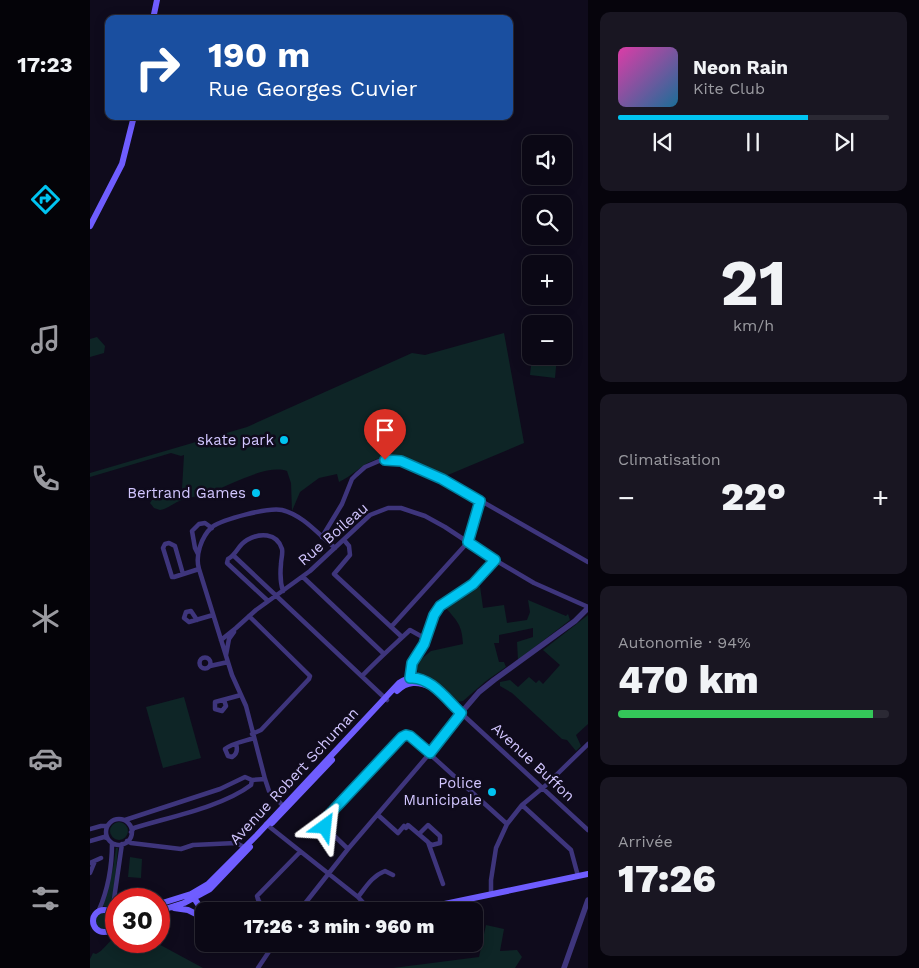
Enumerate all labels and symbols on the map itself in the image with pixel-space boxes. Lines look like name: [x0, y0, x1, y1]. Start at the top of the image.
pin: [364, 409, 406, 460]
place label: skate park: [197, 431, 274, 449]
marker: skate park: [278, 434, 290, 446]
place label: Bertrand Games: [127, 484, 246, 502]
marker: Bertrand Games: [250, 487, 262, 499]
street label: Rue Boileau: [294, 499, 372, 569]
street label: Avenue Robert Schuman: [226, 704, 362, 848]
street label: Avenue Buffon: [488, 719, 578, 805]
place label: Police Municipale: [403, 774, 482, 809]
marker: Police Municipale: [486, 786, 498, 798]
position arrow: [298, 800, 350, 852]
speed limit sign: 30: [105, 888, 170, 953]

